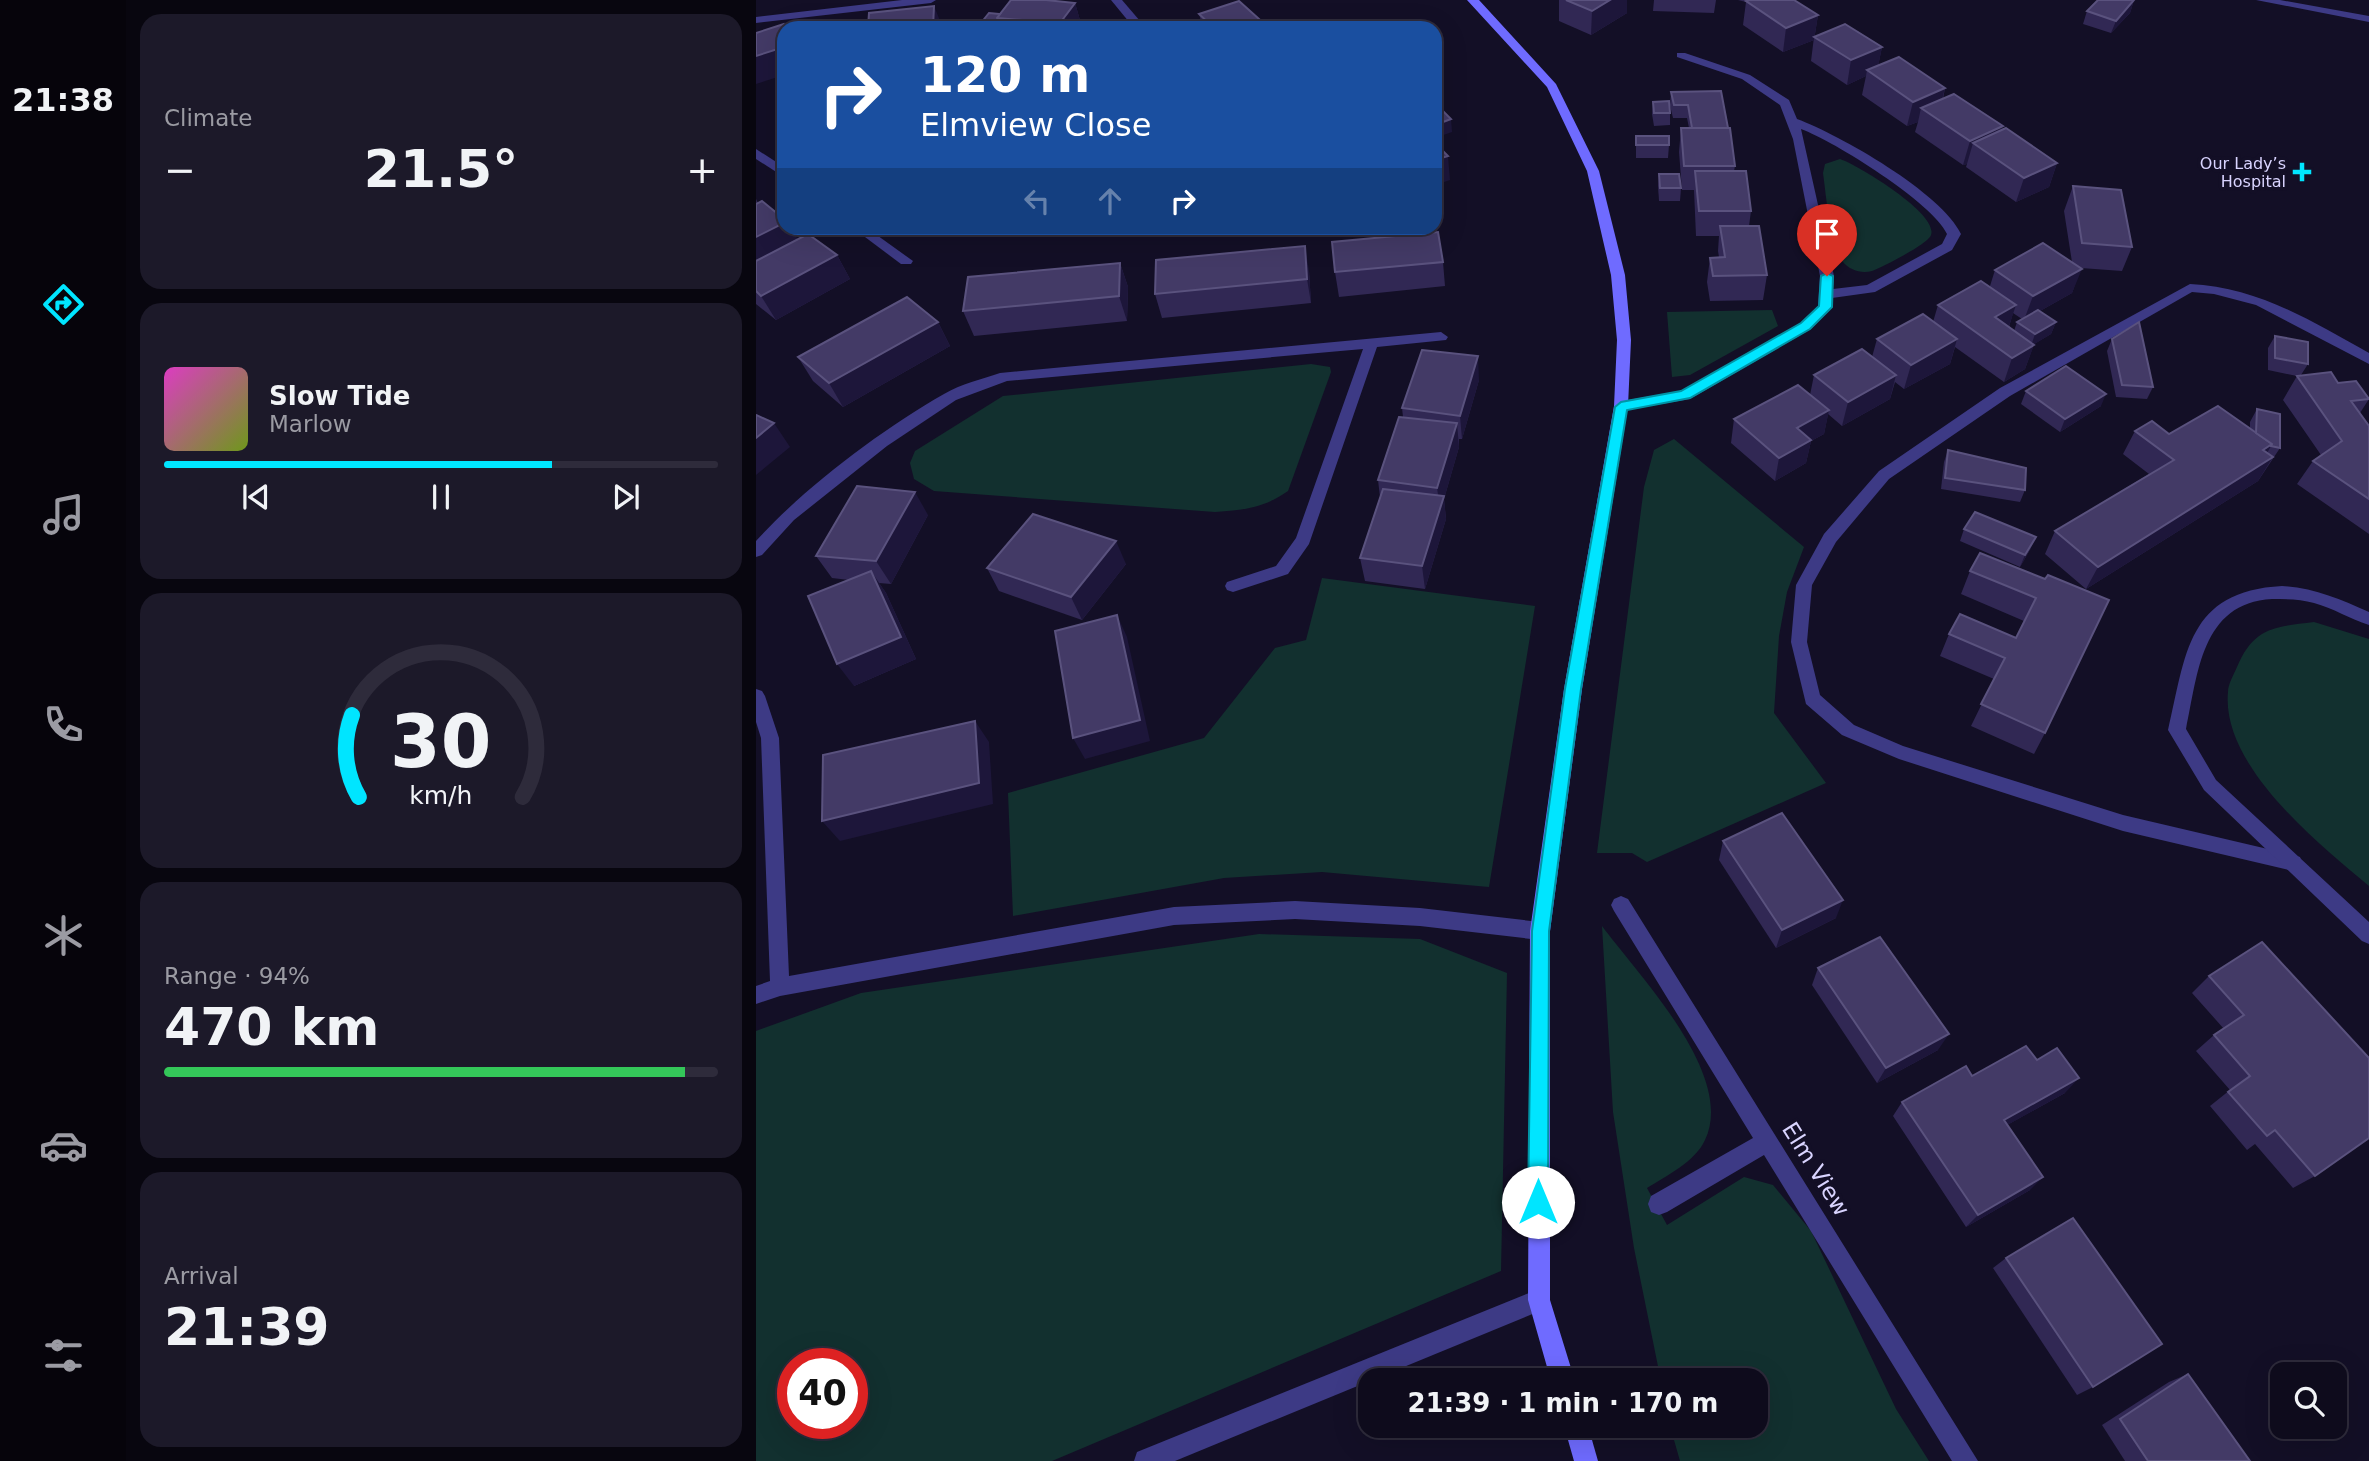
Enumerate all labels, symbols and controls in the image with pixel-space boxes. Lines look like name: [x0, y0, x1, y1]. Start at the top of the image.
text: 120 m: [920, 47, 1090, 104]
icon: right: [805, 49, 896, 140]
text: 21:38: [12, 81, 114, 119]
text: Climate: [164, 105, 253, 131]
text: Elmview Close: [920, 106, 1151, 144]
text: 21.5°: [364, 139, 518, 199]
text: −: [164, 148, 196, 192]
text: +: [686, 148, 718, 192]
place label: Our Lady’s Hospital: [2200, 154, 2286, 191]
marker: Our Lady’s Hospital: [2292, 162, 2312, 182]
icon: left: [1018, 182, 1056, 220]
icon: ahead: [1091, 182, 1129, 220]
icon: right: [1164, 182, 1202, 220]
pin: [1797, 204, 1857, 276]
icon: arrive: [1808, 215, 1846, 253]
icon: directions: [39, 280, 88, 329]
text: Slow Tide: [269, 381, 410, 411]
text: Marlow: [269, 411, 352, 437]
icon: previous: [237, 478, 275, 516]
icon: pause: [422, 478, 460, 516]
icon: next: [607, 478, 645, 516]
icon: music: [39, 490, 88, 539]
text: 30: [390, 699, 492, 784]
icon: phone: [39, 700, 88, 749]
text: km/h: [409, 780, 473, 809]
icon: climate: [39, 911, 88, 960]
text: Range · 94%: [164, 963, 310, 989]
text: 470 km: [164, 997, 379, 1057]
street label: Elm View: [1777, 1117, 1855, 1221]
icon: car: [39, 1121, 88, 1170]
position arrow: [1501, 1165, 1575, 1239]
text: Arrival: [164, 1263, 239, 1289]
text: 21:39: [164, 1297, 330, 1357]
icon: filters: [39, 1331, 88, 1380]
speed limit sign: 40: [777, 1348, 868, 1439]
map controls: [2270, 1362, 2347, 1439]
button: search: [2270, 1362, 2347, 1439]
text: 21:39 · 1 min · 170 m: [1408, 1388, 1718, 1418]

